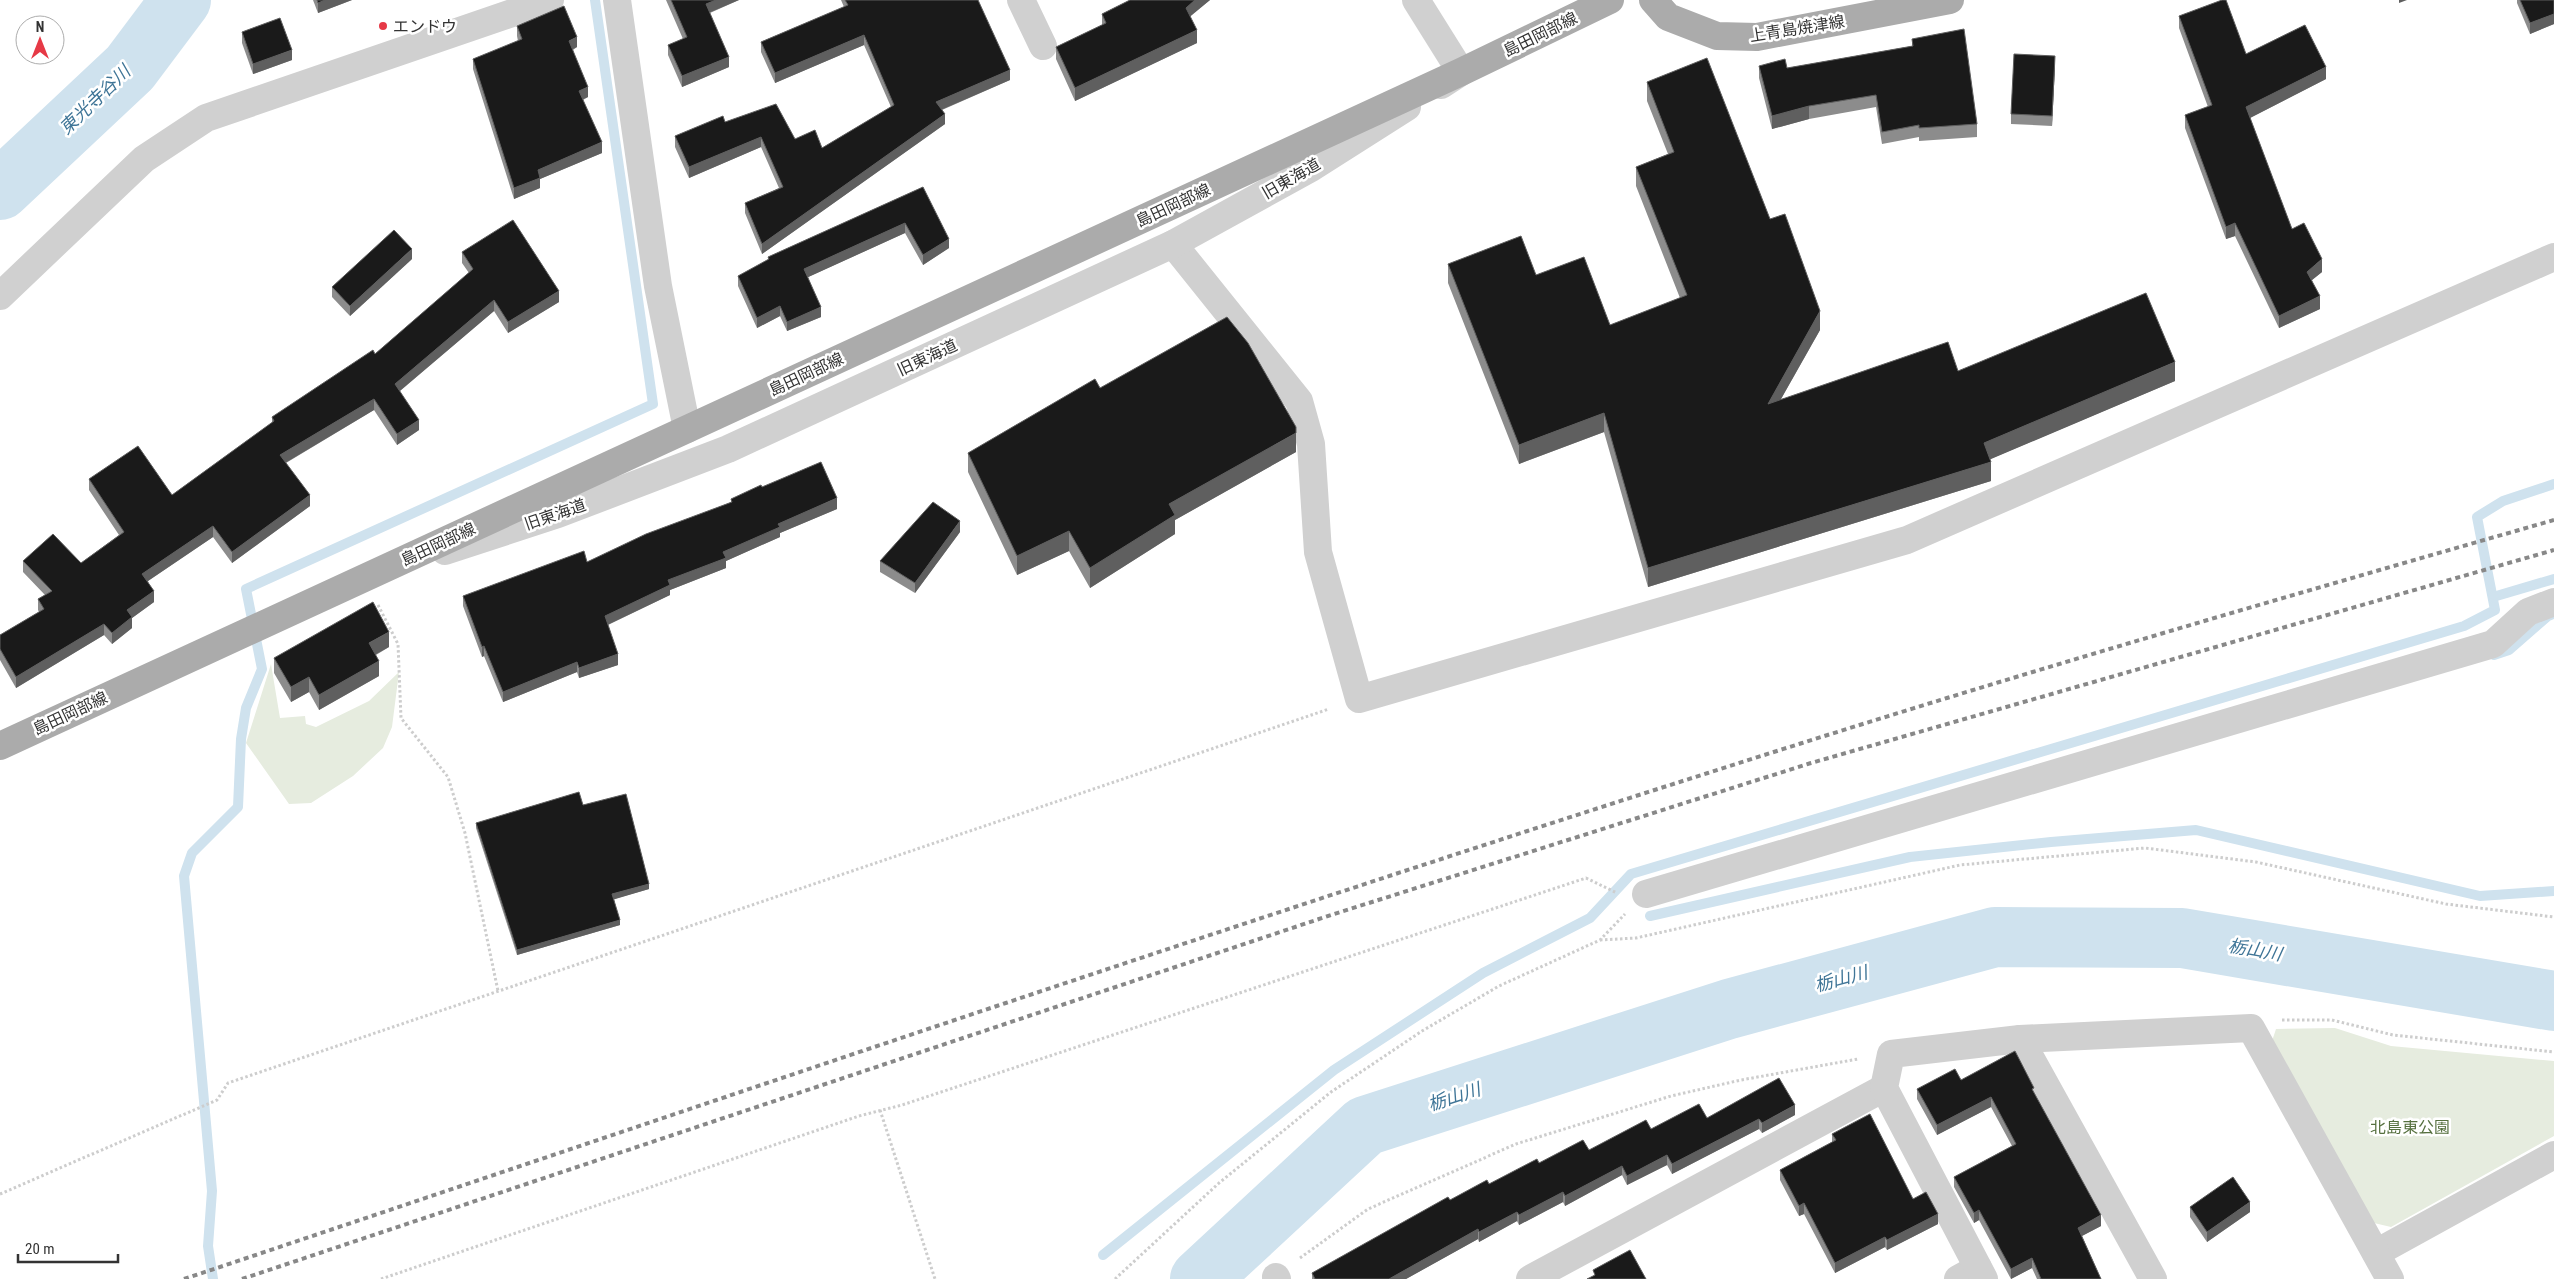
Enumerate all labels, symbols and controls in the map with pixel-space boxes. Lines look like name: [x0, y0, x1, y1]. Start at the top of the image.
street label: 島田岡部線: [1500, 8, 1580, 61]
street label: 上青島焼津線: [1748, 12, 1846, 45]
north arrow: [15, 15, 65, 65]
place label: エンドウ: [393, 17, 457, 36]
text: N: [36, 19, 44, 35]
marker: エンドウ: [377, 20, 389, 32]
water label: 東光寺谷川: [55, 59, 136, 138]
street label: 旧東海道: [1259, 154, 1324, 203]
street label: 島田岡部線: [1133, 180, 1213, 231]
street label: 旧東海道: [894, 335, 960, 380]
street label: 島田岡部線: [766, 349, 846, 400]
street label: 旧東海道: [522, 495, 589, 534]
street label: 島田岡部線: [398, 519, 478, 570]
street label: 島田岡部線: [30, 688, 110, 739]
water label: 栃山川: [2227, 934, 2285, 965]
water label: 栃山川: [1812, 961, 1872, 996]
water label: 栃山川: [1425, 1078, 1485, 1115]
park label: 北島東公園: [2370, 1118, 2450, 1137]
scale bar: [18, 1232, 118, 1264]
text: 20 m: [25, 1240, 55, 1258]

